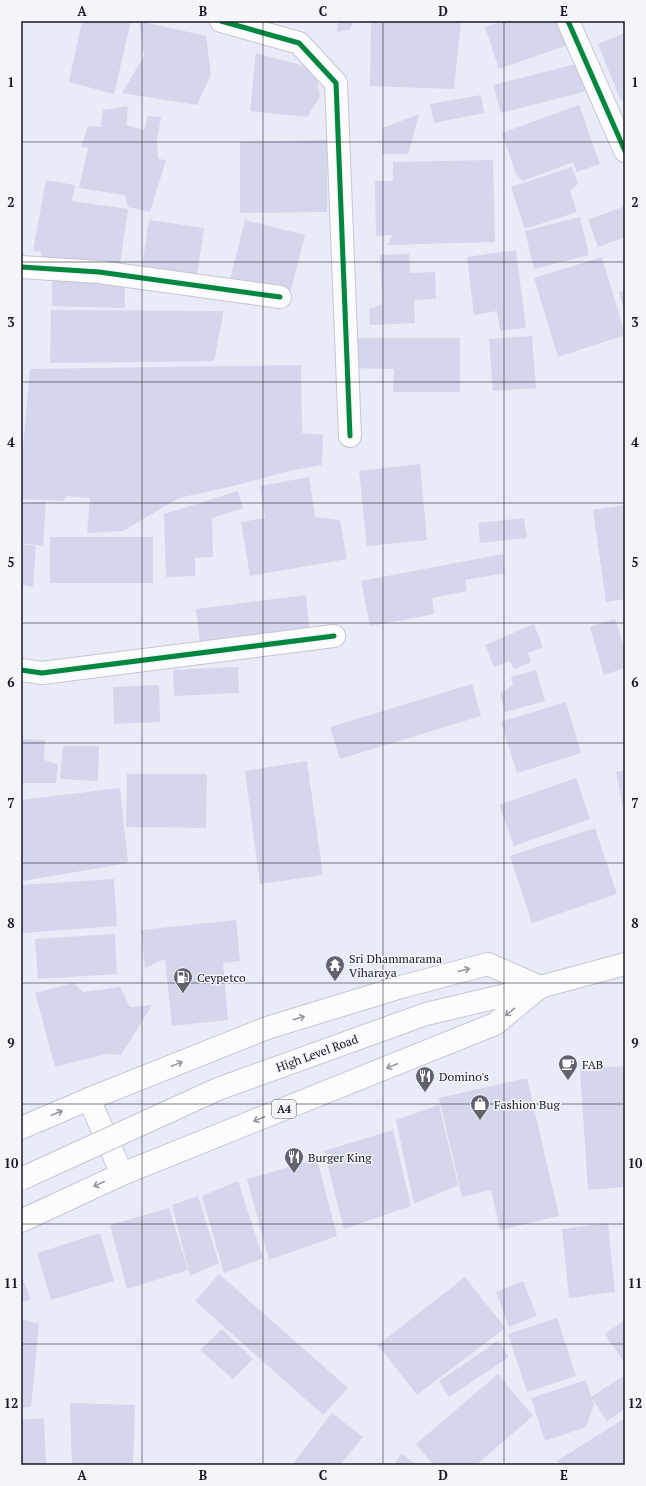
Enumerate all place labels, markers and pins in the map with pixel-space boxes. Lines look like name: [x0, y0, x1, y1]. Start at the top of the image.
place label: Sri Dhammarama Viharaya: [349, 951, 442, 980]
temple icon: Sri Dhammarama Viharaya: [324, 954, 346, 982]
fuel station icon: Ceypetco: [172, 966, 194, 994]
place label: Ceypetco: [197, 970, 246, 985]
cafe icon: FAB: [557, 1053, 579, 1081]
place label: FAB: [582, 1057, 603, 1072]
restaurant icon: Domino's: [414, 1065, 436, 1093]
place label: Domino's: [439, 1069, 489, 1084]
shop icon: Fashion Bug: [469, 1093, 491, 1121]
place label: Fashion Bug: [494, 1097, 560, 1112]
restaurant icon: Burger King: [283, 1146, 305, 1174]
place label: Burger King: [308, 1150, 372, 1165]

